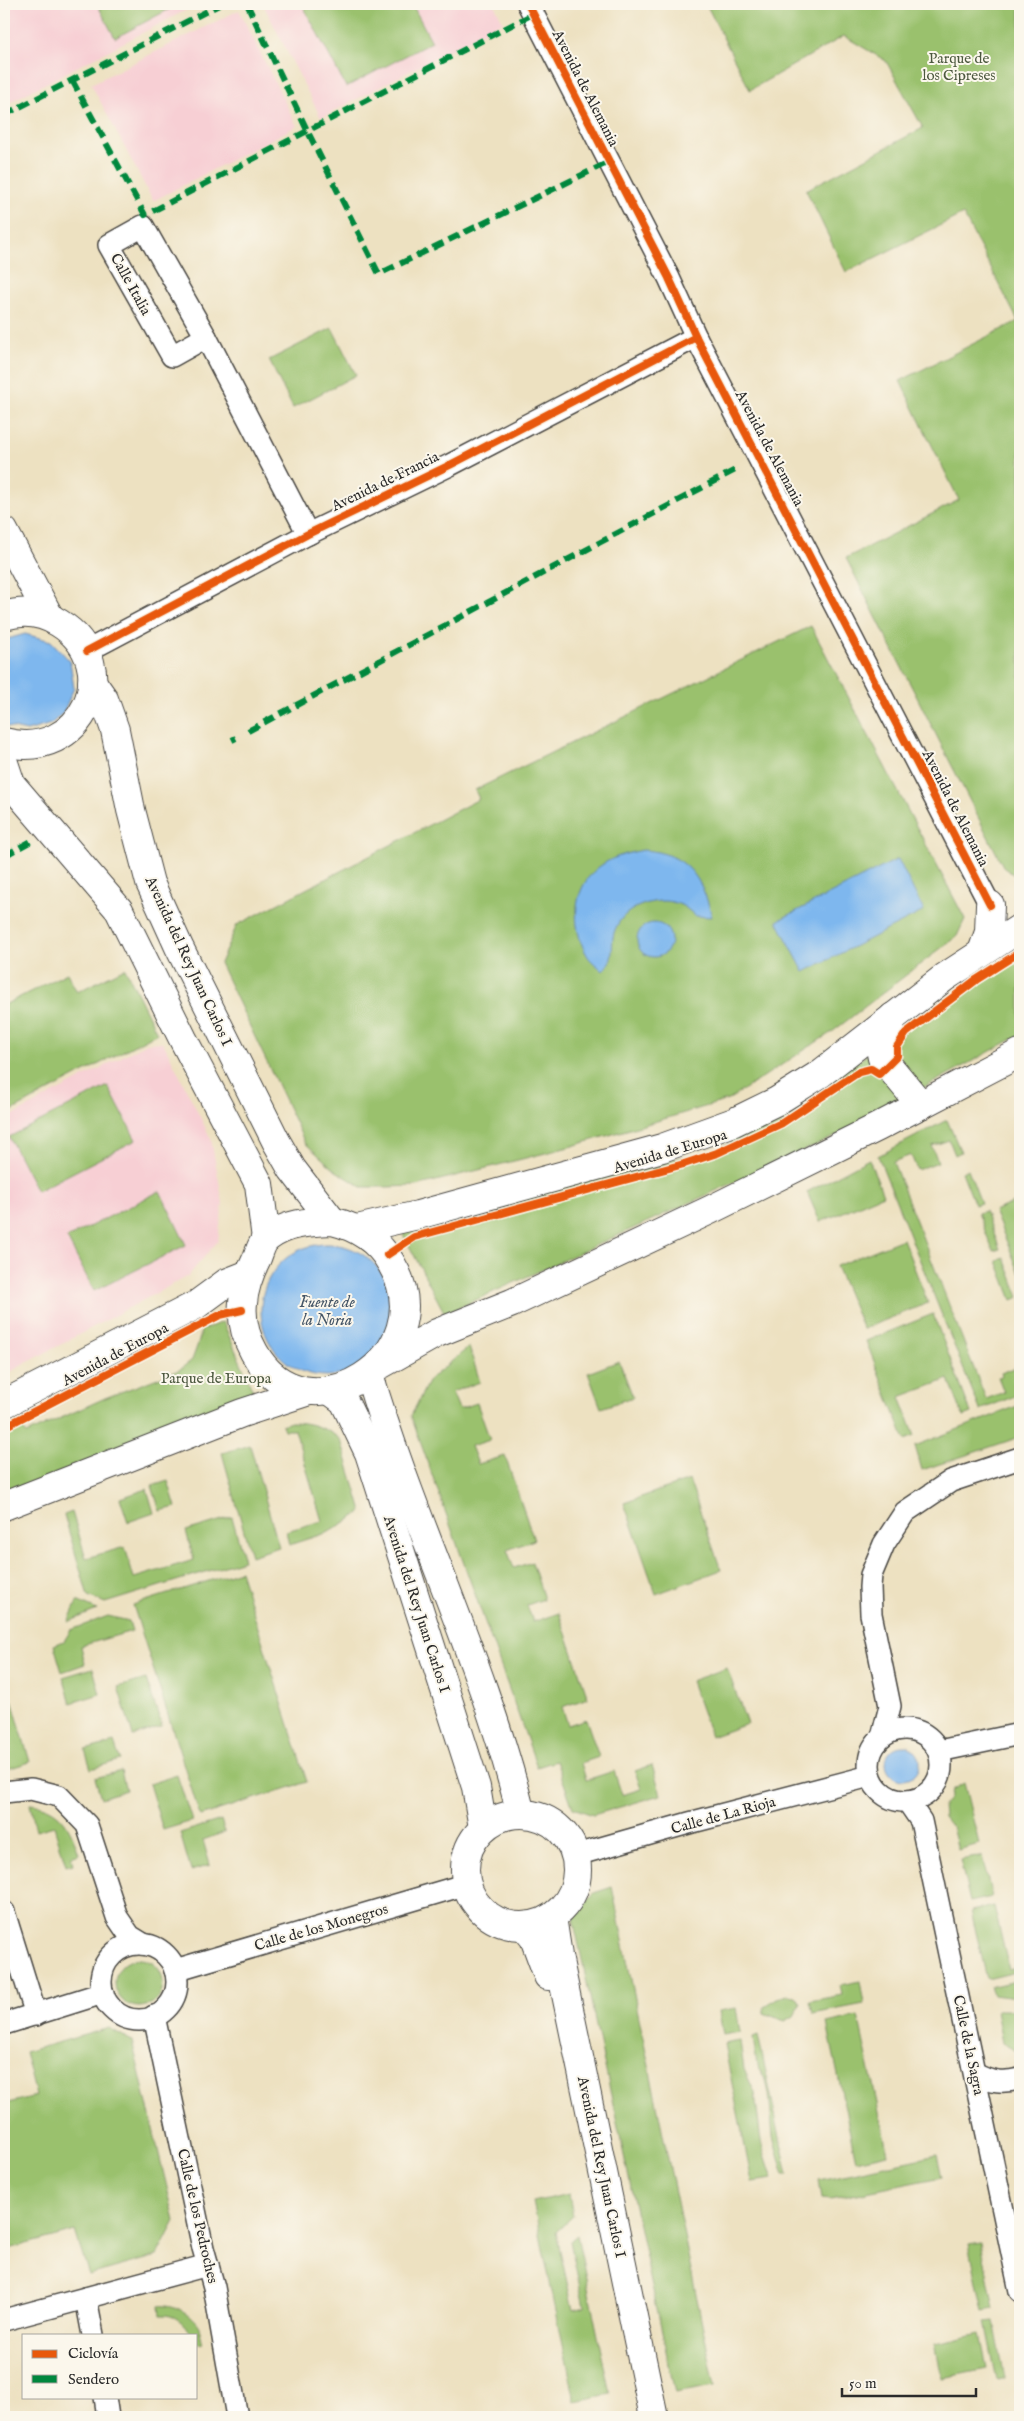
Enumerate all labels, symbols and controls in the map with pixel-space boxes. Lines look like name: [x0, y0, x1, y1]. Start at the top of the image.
street label: Avenida de Alemania: [547, 26, 623, 150]
park label: Parque de los Cipreses: [922, 49, 996, 85]
street label: Calle Italia: [106, 250, 156, 319]
street label: Avenida de Alemania: [730, 386, 808, 510]
street label: Avenida de Francia: [327, 447, 443, 516]
street label: Avenida de Alemania: [917, 746, 993, 870]
street label: Avenida del Rey Juan Carlos I: [140, 872, 237, 1050]
street label: Avenida de Europa: [610, 1125, 730, 1178]
water label: Fuente de la Noria: [299, 1293, 355, 1331]
street label: Avenida de Europa: [58, 1318, 172, 1391]
park label: Parque de Europa: [161, 1369, 272, 1388]
street label: Avenida del Rey Juan Carlos I: [379, 1512, 454, 1696]
street label: Calle de La Rioja: [669, 1792, 778, 1839]
street label: Calle de los Monegros: [252, 1899, 390, 1956]
street label: Calle de la Sagra: [949, 1993, 988, 2097]
street label: Avenida del Rey Juan Carlos I: [573, 2074, 630, 2260]
street label: Calle de los Pedroches: [173, 2147, 222, 2285]
legend: [22, 2334, 198, 2398]
text: Ciclovía: [68, 2344, 119, 2363]
scale bar: [842, 2366, 975, 2398]
text: Sendero: [68, 2370, 119, 2389]
text: 50 m: [849, 2374, 877, 2393]

